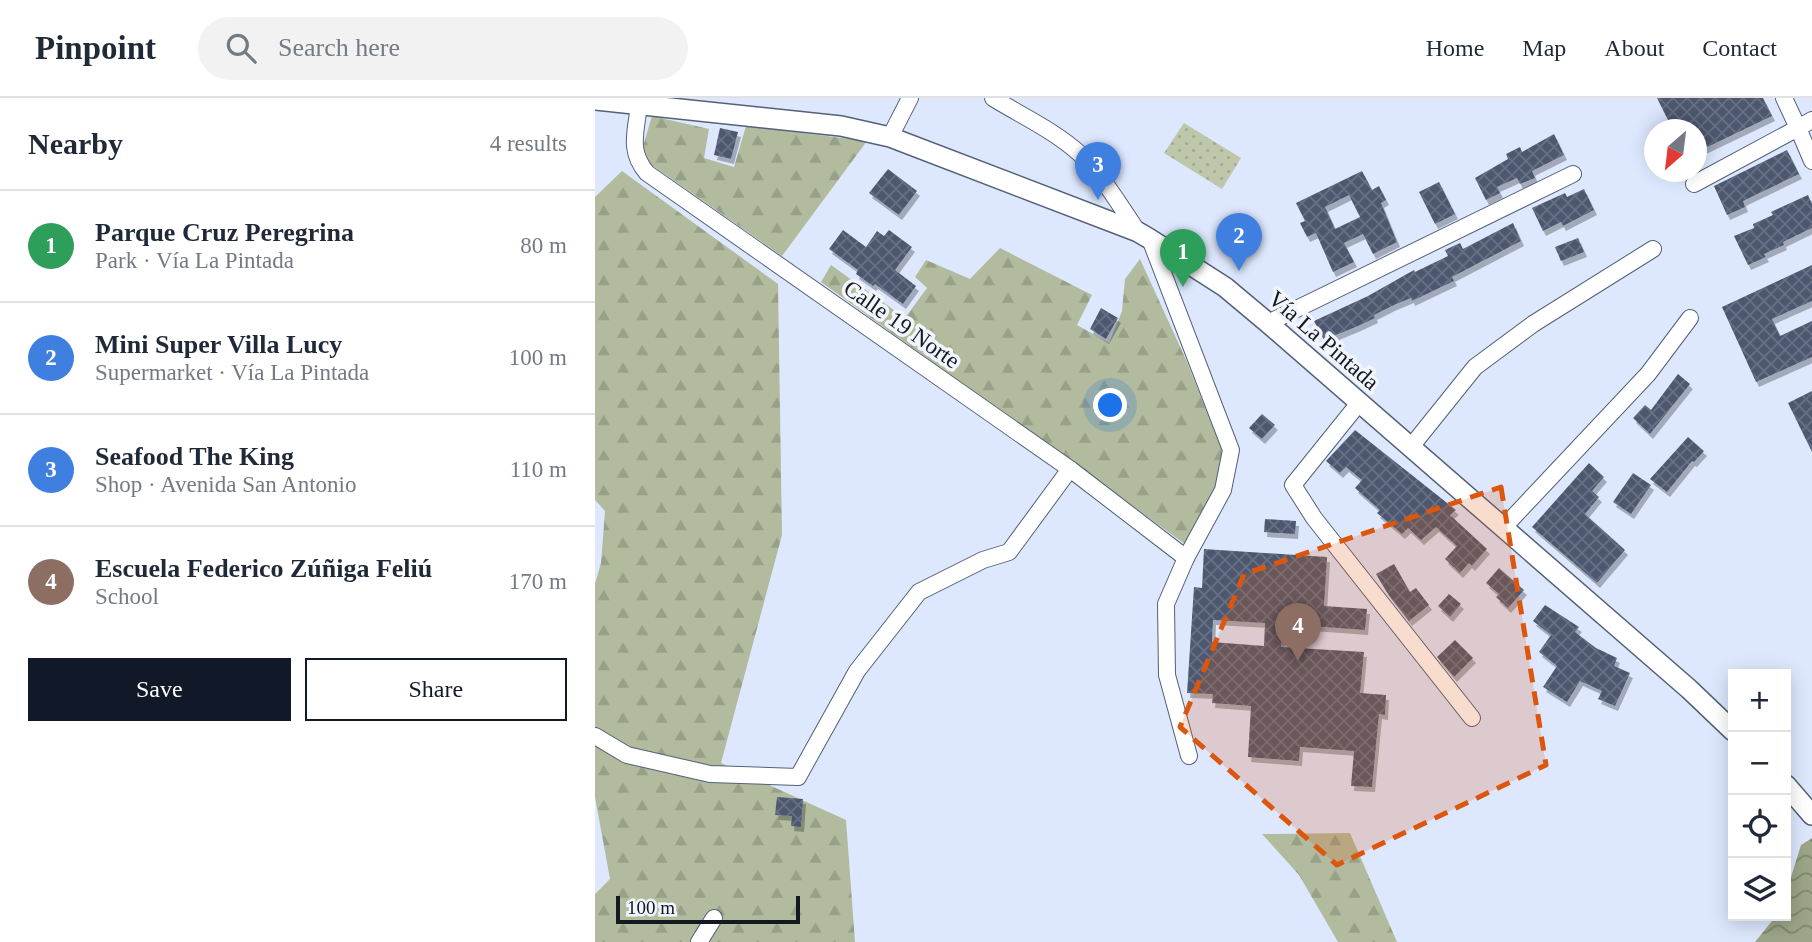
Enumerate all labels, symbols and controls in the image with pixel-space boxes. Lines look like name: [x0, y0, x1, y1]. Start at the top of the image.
search box: [198, 17, 688, 80]
icon: search: [222, 29, 260, 67]
text: Pinpoint: [35, 30, 156, 66]
text: Search here: [278, 33, 400, 62]
text: Home: [1426, 35, 1484, 61]
text: Map: [1522, 35, 1566, 61]
text: About: [1604, 35, 1664, 61]
text: Contact: [1702, 35, 1777, 61]
north arrow: [1644, 119, 1707, 182]
text: Nearby: [28, 127, 123, 160]
text: 4 results: [490, 131, 567, 156]
pin: 3: [1075, 142, 1121, 200]
pin: 2: [1216, 213, 1262, 271]
text: Parque Cruz Peregrina: [95, 218, 354, 247]
pin: 1: [1160, 229, 1206, 287]
text: 1: [45, 233, 57, 258]
text: 80 m: [520, 233, 567, 258]
text: Park · Vía La Pintada: [95, 248, 294, 273]
street label: Calle 19 Norte: [839, 275, 964, 373]
street label: Vía La Pintada: [1263, 286, 1384, 395]
text: Mini Super Villa Lucy: [95, 330, 342, 359]
text: 2: [45, 345, 57, 370]
text: 100 m: [509, 345, 567, 370]
text: Supermarket · Vía La Pintada: [95, 360, 369, 385]
your location: [1093, 388, 1127, 422]
text: Seafood The King: [95, 442, 294, 471]
text: 3: [45, 457, 57, 482]
text: 110 m: [510, 457, 567, 482]
text: Shop · Avenida San Antonio: [95, 472, 357, 497]
text: Escuela Federico Zúñiga Feliú: [95, 554, 432, 583]
text: 4: [45, 569, 57, 594]
text: 170 m: [509, 569, 567, 594]
text: School: [95, 584, 159, 609]
pin: 4: [1275, 603, 1321, 661]
button: Save: [28, 658, 291, 721]
button: Share: [305, 658, 567, 721]
map controls: [1728, 669, 1791, 921]
button: +: [1728, 669, 1791, 732]
button: −: [1728, 732, 1791, 795]
button: locate: [1728, 795, 1791, 858]
button: layers: [1728, 858, 1791, 921]
scale bar: [616, 893, 800, 925]
text: 100 m: [627, 897, 675, 918]

